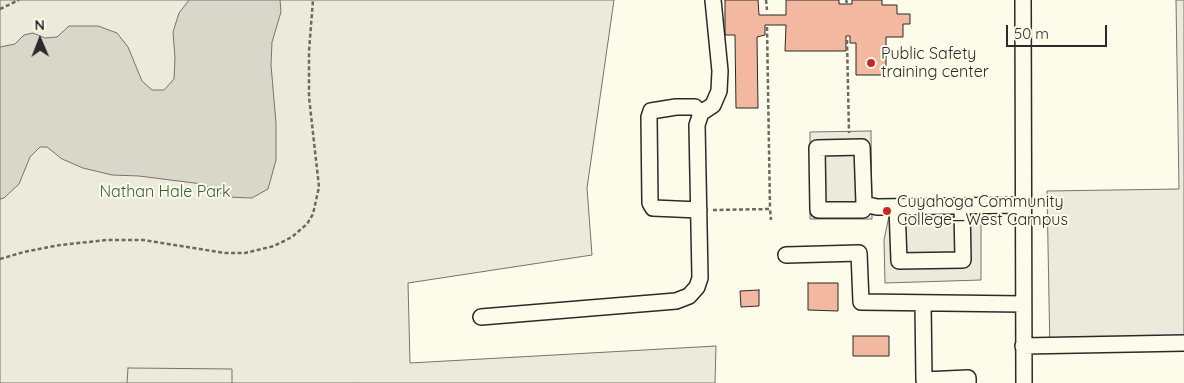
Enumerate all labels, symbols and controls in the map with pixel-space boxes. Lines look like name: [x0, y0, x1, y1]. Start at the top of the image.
north arrow: [15, 15, 65, 65]
scale bar: [1009, 15, 1110, 47]
text: N: [34, 16, 45, 34]
text: 50 m: [1014, 24, 1049, 43]
place label: Public Safety training center: [881, 44, 989, 82]
marker: Public Safety training center: [865, 57, 877, 69]
park label: Nathan Hale Park: [99, 182, 231, 202]
place label: Cuyahoga Community College—West Campus: [897, 192, 1068, 230]
marker: Cuyahoga Community College—West Campus: [881, 205, 893, 217]

